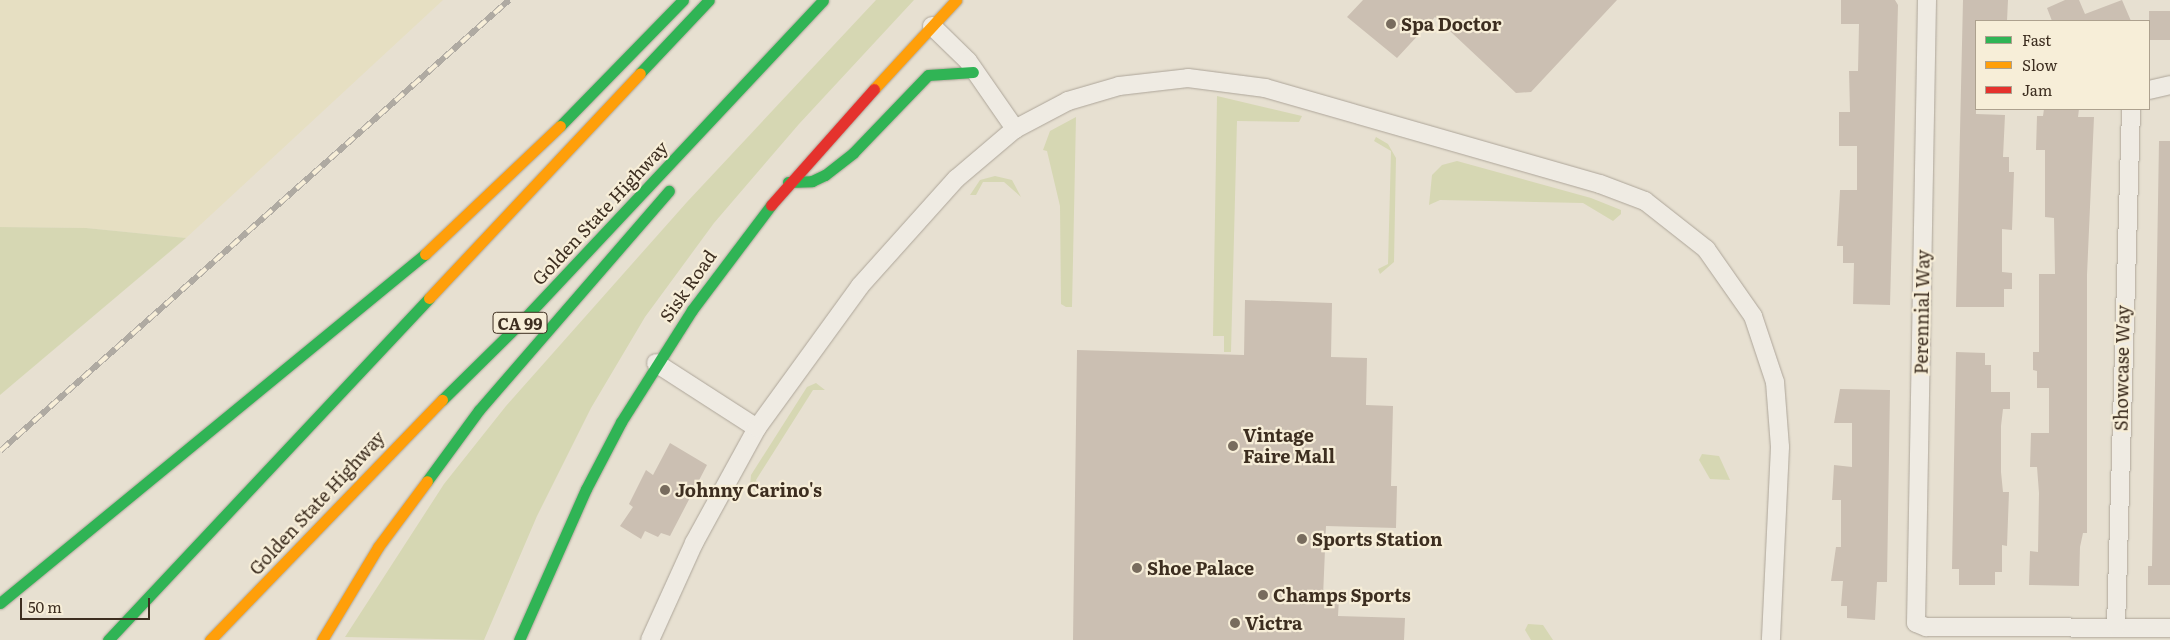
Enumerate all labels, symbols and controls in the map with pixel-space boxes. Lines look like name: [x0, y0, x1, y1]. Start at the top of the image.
place label: Spa Doctor: [1401, 13, 1501, 35]
marker: Spa Doctor: [1385, 18, 1397, 30]
legend: [1975, 20, 2150, 110]
text: Fast: [2022, 28, 2051, 51]
text: Slow: [2022, 53, 2057, 76]
text: Jam: [2022, 78, 2052, 101]
street label: Golden State Highway: [528, 137, 672, 289]
street label: Sisk Road: [655, 246, 721, 326]
street label: Perennial Way: [1910, 249, 1934, 375]
street label: Showcase Way: [2110, 305, 2134, 431]
road number: CA 99: [492, 309, 548, 336]
place label: Vintage Faire Mall: [1243, 425, 1335, 468]
street label: Golden State Highway: [245, 427, 389, 579]
marker: Vintage Faire Mall: [1227, 440, 1239, 452]
place label: Johnny Carino's: [675, 479, 822, 501]
marker: Johnny Carino's: [659, 484, 671, 496]
place label: Sports Station: [1312, 528, 1442, 550]
marker: Sports Station: [1296, 533, 1308, 545]
place label: Shoe Palace: [1147, 557, 1254, 579]
marker: Shoe Palace: [1131, 562, 1143, 574]
place label: Champs Sports: [1273, 584, 1411, 606]
scale bar: [22, 588, 152, 620]
marker: Champs Sports: [1257, 589, 1269, 601]
text: 50 m: [28, 595, 62, 618]
place label: Victra: [1245, 612, 1302, 634]
marker: Victra: [1229, 617, 1241, 629]

